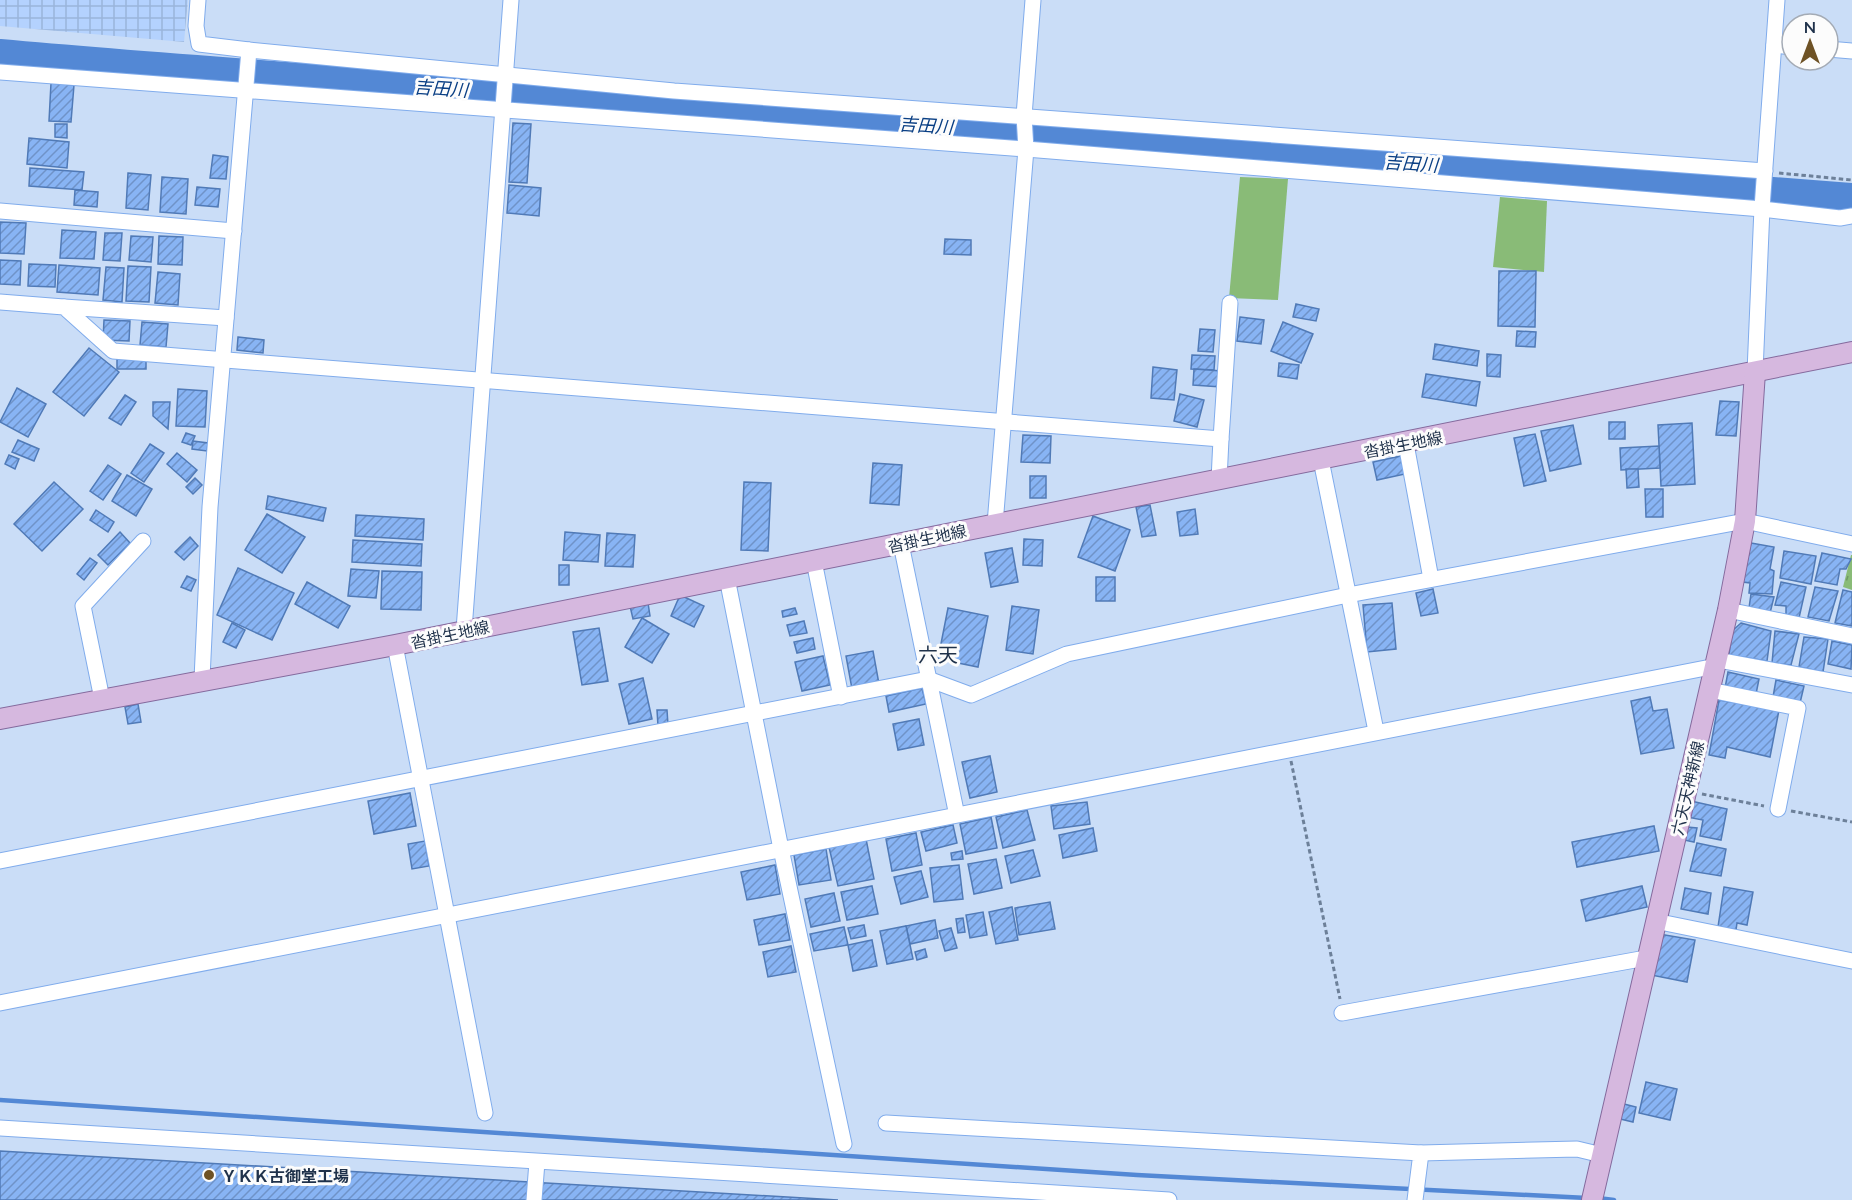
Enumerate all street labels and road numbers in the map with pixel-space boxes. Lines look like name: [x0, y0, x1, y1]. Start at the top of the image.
street label: 沓掛生地線: [1362, 427, 1444, 461]
street label: 沓掛生地線: [886, 520, 968, 556]
street label: 沓掛生地線: [409, 616, 491, 652]
street label: 六天天神新線: [1667, 739, 1707, 837]

